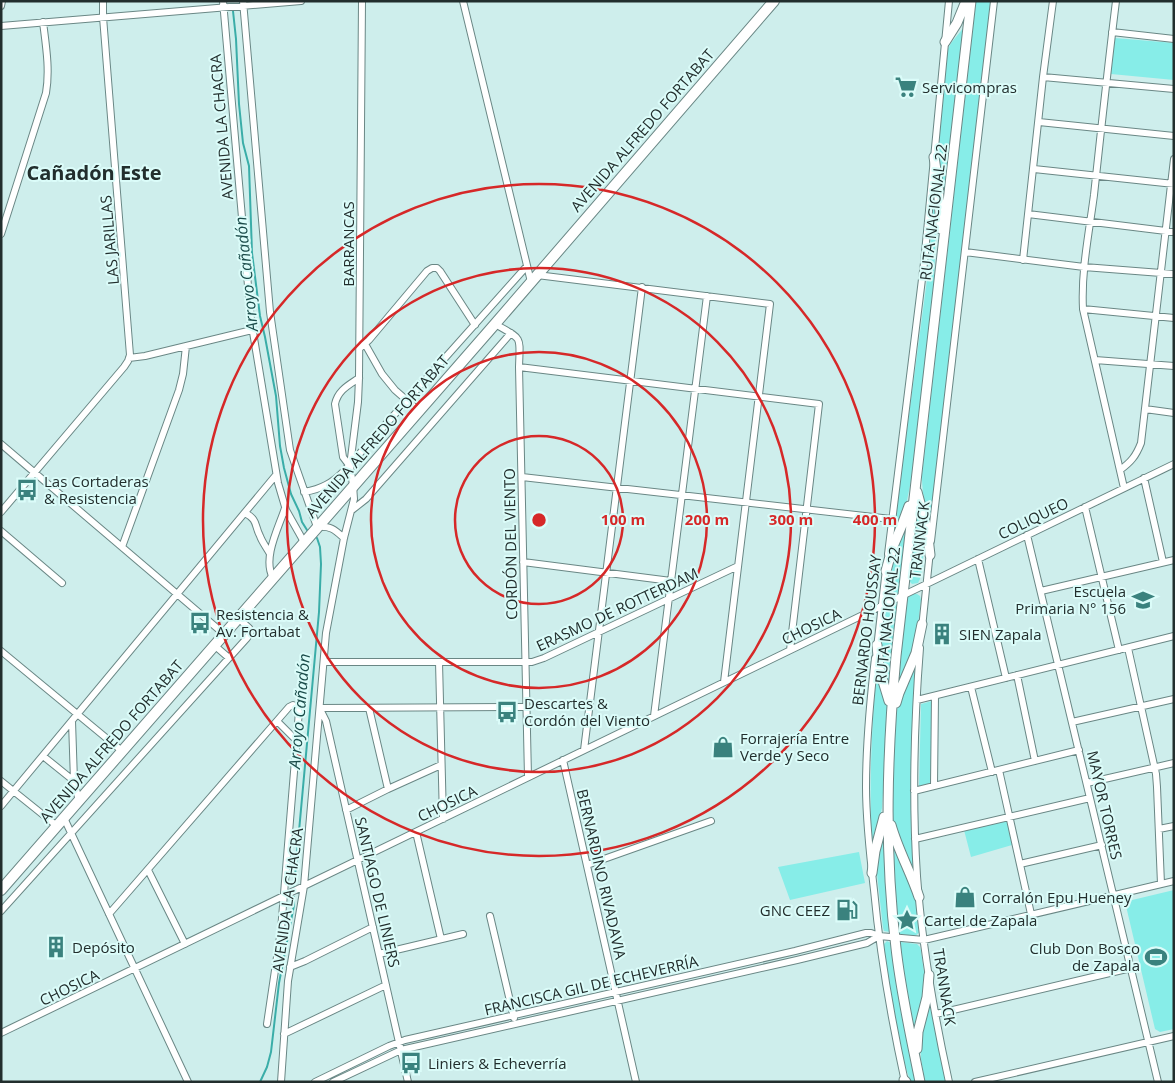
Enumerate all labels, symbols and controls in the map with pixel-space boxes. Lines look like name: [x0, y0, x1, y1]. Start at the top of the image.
street label: AVENIDA ALFREDO FORTABAT: [566, 44, 719, 216]
street label: AVENIDA LA CHACRA: [205, 53, 237, 201]
supermarket icon: Servicompras: [893, 74, 919, 100]
place label: Servicompras: [922, 77, 1017, 97]
street label: RUTA NACIONAL 22: [915, 143, 951, 281]
district label: Cañadón Este: [26, 159, 162, 186]
street label: LAS JARILLAS: [95, 194, 123, 286]
street label: BARRANCAS: [338, 201, 358, 287]
water label: Arroyo Cañadón: [229, 215, 263, 334]
street label: AVENIDA ALFREDO FORTABAT: [301, 350, 454, 522]
street label: CORDÓN DEL VIENTO: [499, 468, 521, 620]
place label: Las Cortaderas & Resistencia: [44, 471, 149, 508]
bus stop icon: Las Cortaderas & Resistencia: [14, 477, 40, 503]
street label: COLIQUEO: [995, 492, 1071, 544]
street label: TRANNACK: [904, 499, 934, 580]
text: 100 m: [601, 509, 645, 529]
text: 200 m: [685, 509, 729, 529]
text: 300 m: [769, 509, 813, 529]
text: 400 m: [853, 509, 897, 529]
centre of rings: [530, 511, 548, 529]
street label: RUTA NACIONAL 22: [870, 546, 904, 684]
street label: BERNARDO HOUSSAY: [847, 553, 885, 707]
street label: ERASMO DE ROTTERDAM: [533, 563, 701, 655]
place label: Escuela Primaria N° 156: [1015, 581, 1126, 618]
school or university icon: Escuela Primaria N° 156: [1130, 587, 1156, 613]
street label: CHOSICA: [778, 603, 844, 649]
place label: Resistencia & Av. Fortabat: [216, 604, 309, 641]
bus stop icon: Resistencia & Av. Fortabat: [187, 610, 213, 636]
building icon: SIEN Zapala: [929, 621, 955, 647]
place label: SIEN Zapala: [959, 624, 1042, 644]
water label: Arroyo Cañadón: [283, 653, 315, 770]
street label: AVENIDA ALFREDO FORTABAT: [35, 655, 188, 827]
place label: Descartes & Cordón del Viento: [524, 693, 650, 730]
bus stop icon: Descartes & Cordón del Viento: [494, 699, 520, 725]
place label: Forrajería Entre Verde y Seco: [740, 728, 849, 765]
shop icon: Forrajería Entre Verde y Seco: [710, 734, 736, 760]
street label: MAYOR TORRES: [1083, 749, 1127, 861]
street label: CHOSICA: [414, 780, 480, 826]
street label: BERNARDINO RIVADAVIA: [573, 787, 631, 962]
street label: SANTIAGO DE LINIERS: [351, 815, 405, 969]
street label: AVENIDA LA CHACRA: [267, 826, 307, 974]
shop icon: Corralón Epu Hueney: [952, 884, 978, 910]
place label: Corralón Epu Hueney: [982, 887, 1132, 907]
fuel station icon: GNC CEEZ: [834, 897, 860, 923]
place label: GNC CEEZ: [760, 900, 830, 920]
place icon: Cartel de Zapala: [894, 907, 920, 933]
place label: Cartel de Zapala: [924, 910, 1037, 930]
building icon: Depósito: [43, 934, 69, 960]
place label: Depósito: [72, 937, 135, 957]
place label: Club Don Bosco de Zapala: [1029, 938, 1140, 975]
sports icon: Club Don Bosco de Zapala: [1143, 944, 1169, 970]
street label: TRANNACK: [929, 947, 961, 1028]
street label: FRANCISCA GIL DE ECHEVERRÍA: [482, 951, 700, 1019]
street label: CHOSICA: [36, 964, 102, 1010]
bus stop icon: Liniers & Echeverría: [398, 1050, 424, 1076]
place label: Liniers & Echeverría: [428, 1053, 566, 1073]

